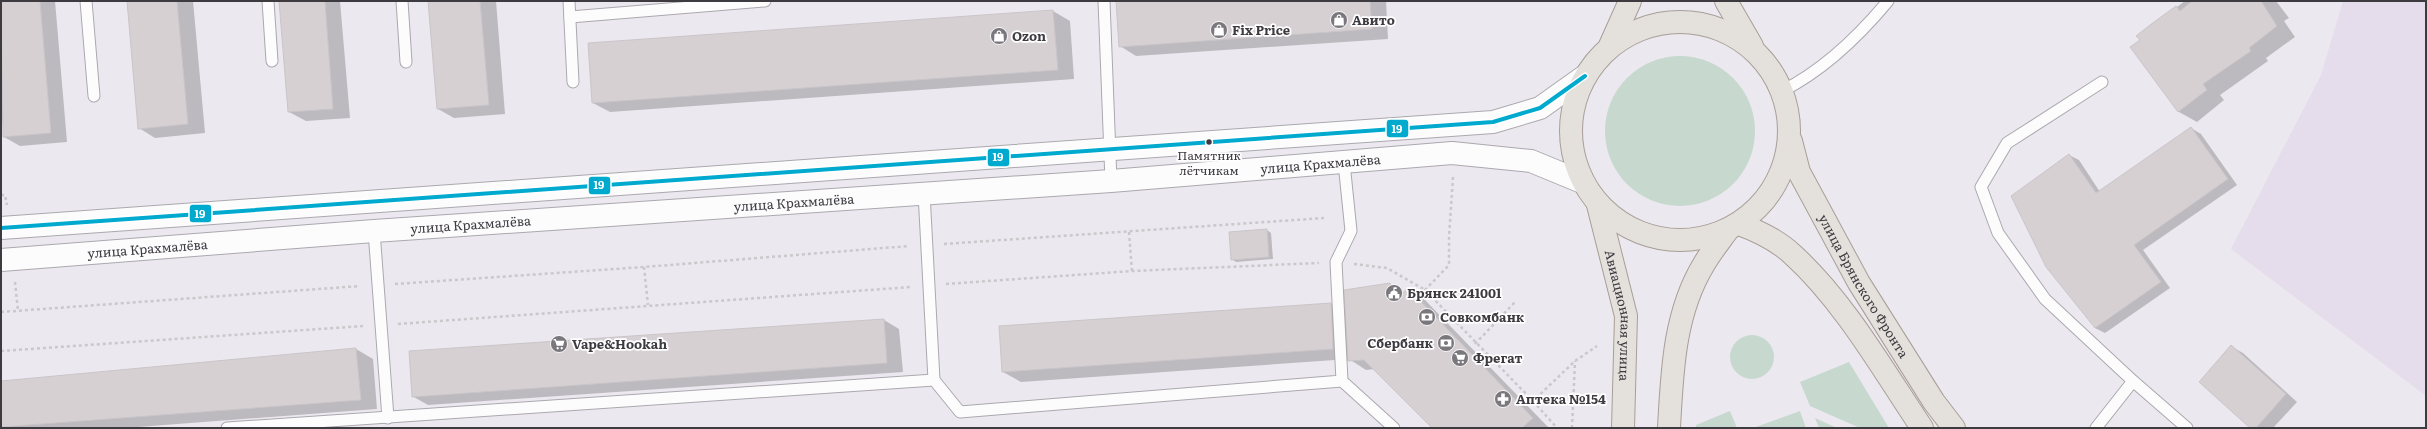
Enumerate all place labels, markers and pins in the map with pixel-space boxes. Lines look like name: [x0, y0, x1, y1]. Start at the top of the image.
shop icon: Авито: [1329, 10, 1349, 30]
place label: Авито: [1352, 10, 1395, 29]
shop icon: Fix Price: [1209, 20, 1229, 40]
place label: Fix Price: [1232, 20, 1290, 39]
shop icon: Ozon: [989, 26, 1009, 46]
place label: Ozon: [1012, 26, 1046, 45]
marker: Памятник лётчикам: [1204, 137, 1214, 147]
place label: Памятник лётчикам: [1177, 146, 1241, 179]
public building icon: Брянск 241001: [1384, 283, 1404, 303]
place label: Брянск 241001: [1407, 283, 1502, 302]
bank icon: Совкомбанк: [1417, 307, 1437, 327]
place label: Совкомбанк: [1440, 307, 1525, 326]
place label: Сбербанк: [1367, 333, 1434, 352]
bank icon: Сбербанк: [1436, 333, 1456, 353]
supermarket icon: Vape&Hookah: [549, 334, 569, 354]
place label: Vape&Hookah: [572, 334, 667, 353]
supermarket icon: Фрегат: [1450, 348, 1470, 368]
place label: Фрегат: [1473, 348, 1522, 367]
pharmacy icon: Аптека №154: [1493, 389, 1513, 409]
place label: Аптека №154: [1516, 389, 1606, 408]

